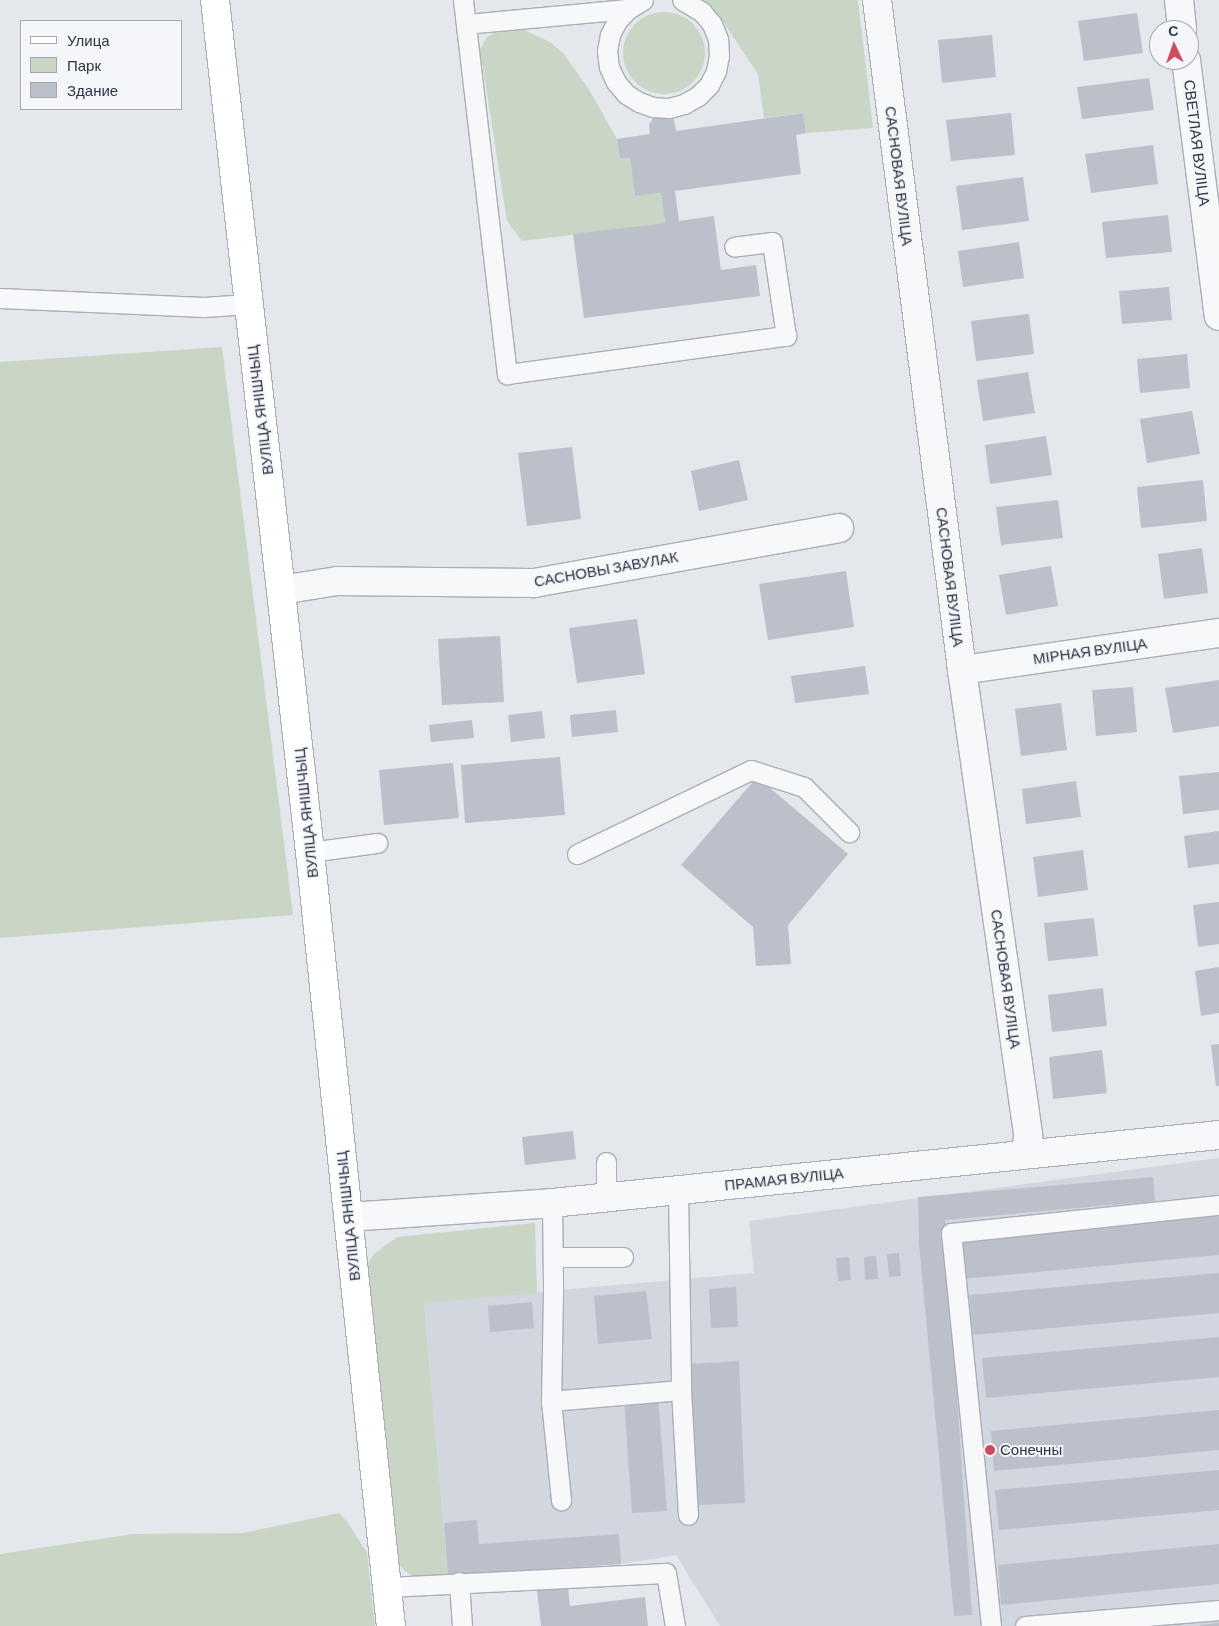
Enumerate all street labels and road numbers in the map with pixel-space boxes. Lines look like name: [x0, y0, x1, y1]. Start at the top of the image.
street label: СВЕТЛАЯ ВУЛІЦА: [1180, 79, 1214, 207]
street label: САСНОВАЯ ВУЛІЦА: [882, 105, 916, 247]
street label: ВУЛІЦА ЯНІШЧЫЦ: [243, 344, 277, 476]
street label: САСНОВАЯ ВУЛІЦА: [933, 506, 967, 648]
street label: САСНОВЫ ЗАВУЛАК: [533, 547, 679, 591]
street label: МІРНАЯ ВУЛІЦА: [1032, 634, 1148, 668]
street label: ВУЛІЦА ЯНІШЧЫЦ: [290, 747, 322, 879]
street label: САСНОВАЯ ВУЛІЦА: [987, 908, 1025, 1050]
street label: ВУЛІЦА ЯНІШЧЫЦ: [332, 1150, 364, 1282]
street label: ПРАМАЯ ВУЛІЦА: [724, 1164, 844, 1194]

